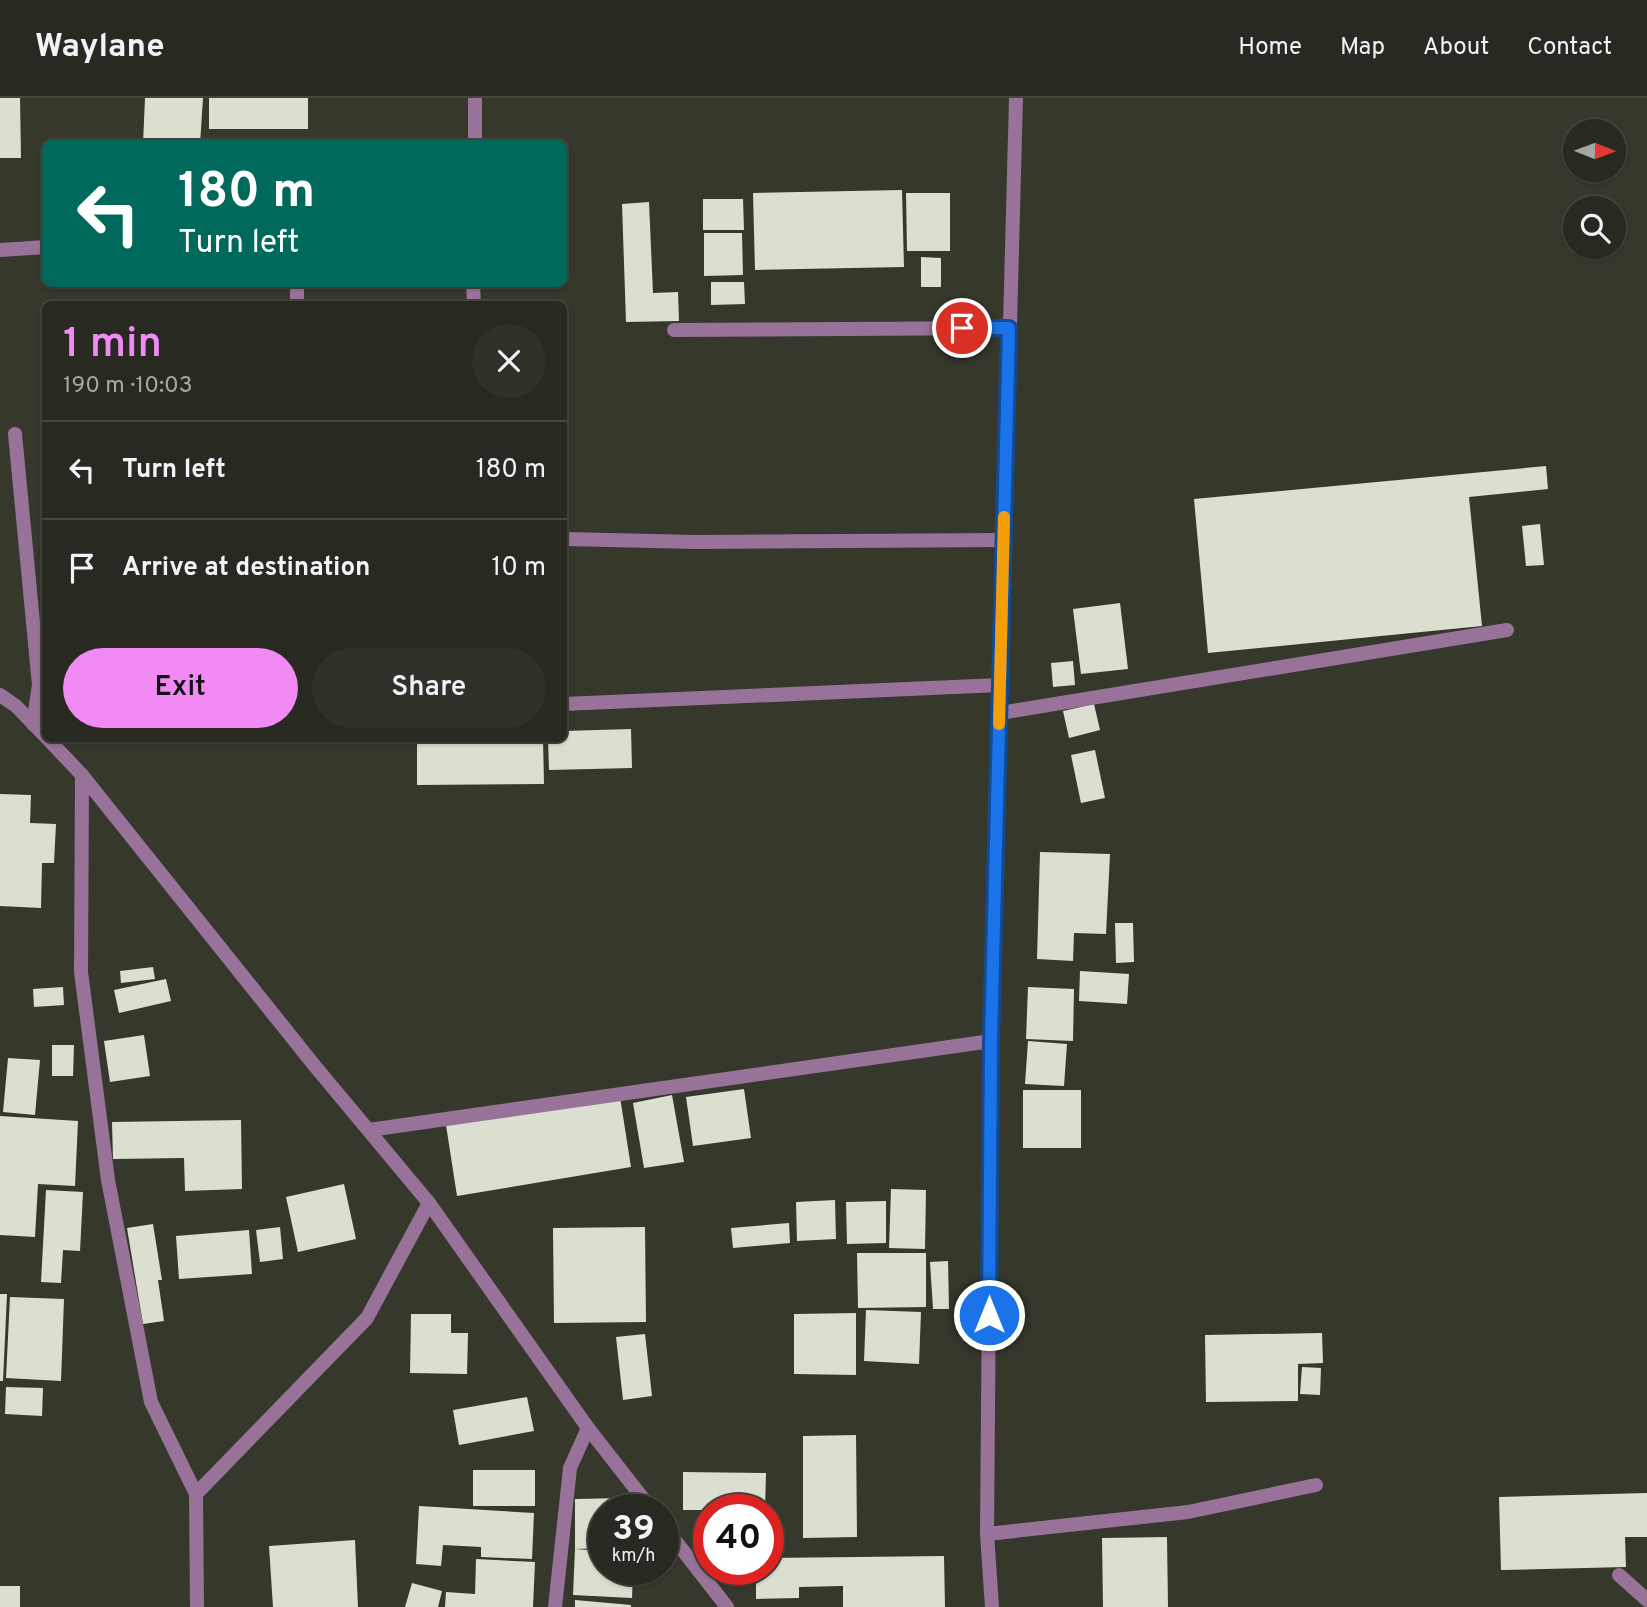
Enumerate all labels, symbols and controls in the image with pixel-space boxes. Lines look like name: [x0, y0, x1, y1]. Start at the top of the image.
text: Waylane: [35, 27, 165, 69]
text: Home: [1238, 33, 1302, 63]
text: Map: [1340, 33, 1385, 63]
text: About: [1423, 33, 1489, 63]
text: Contact: [1527, 33, 1612, 63]
north arrow: [1563, 119, 1626, 182]
map controls: [1563, 119, 1626, 259]
text: 180 m: [178, 163, 315, 225]
icon: left: [63, 168, 154, 259]
button: search: [1563, 196, 1626, 259]
text: Turn left: [178, 224, 299, 264]
pin: [932, 298, 992, 358]
icon: arrive: [943, 309, 981, 347]
text: 1 min: [63, 319, 162, 372]
button: close: [472, 324, 546, 398]
text: 190 m · 10:03: [63, 372, 193, 401]
icon: left: [63, 451, 101, 489]
text: Turn left: [122, 454, 226, 487]
text: 180 m: [476, 454, 546, 487]
icon: arrive: [63, 549, 101, 587]
text: Arrive at destination: [122, 552, 370, 585]
text: 10 m: [491, 552, 546, 585]
button: Exit: [63, 648, 298, 728]
button: Share: [312, 648, 546, 728]
position arrow: [952, 1278, 1026, 1352]
speed limit sign: 40: [693, 1494, 784, 1585]
text: 39: [612, 1508, 655, 1552]
text: km/h: [612, 1545, 655, 1568]

